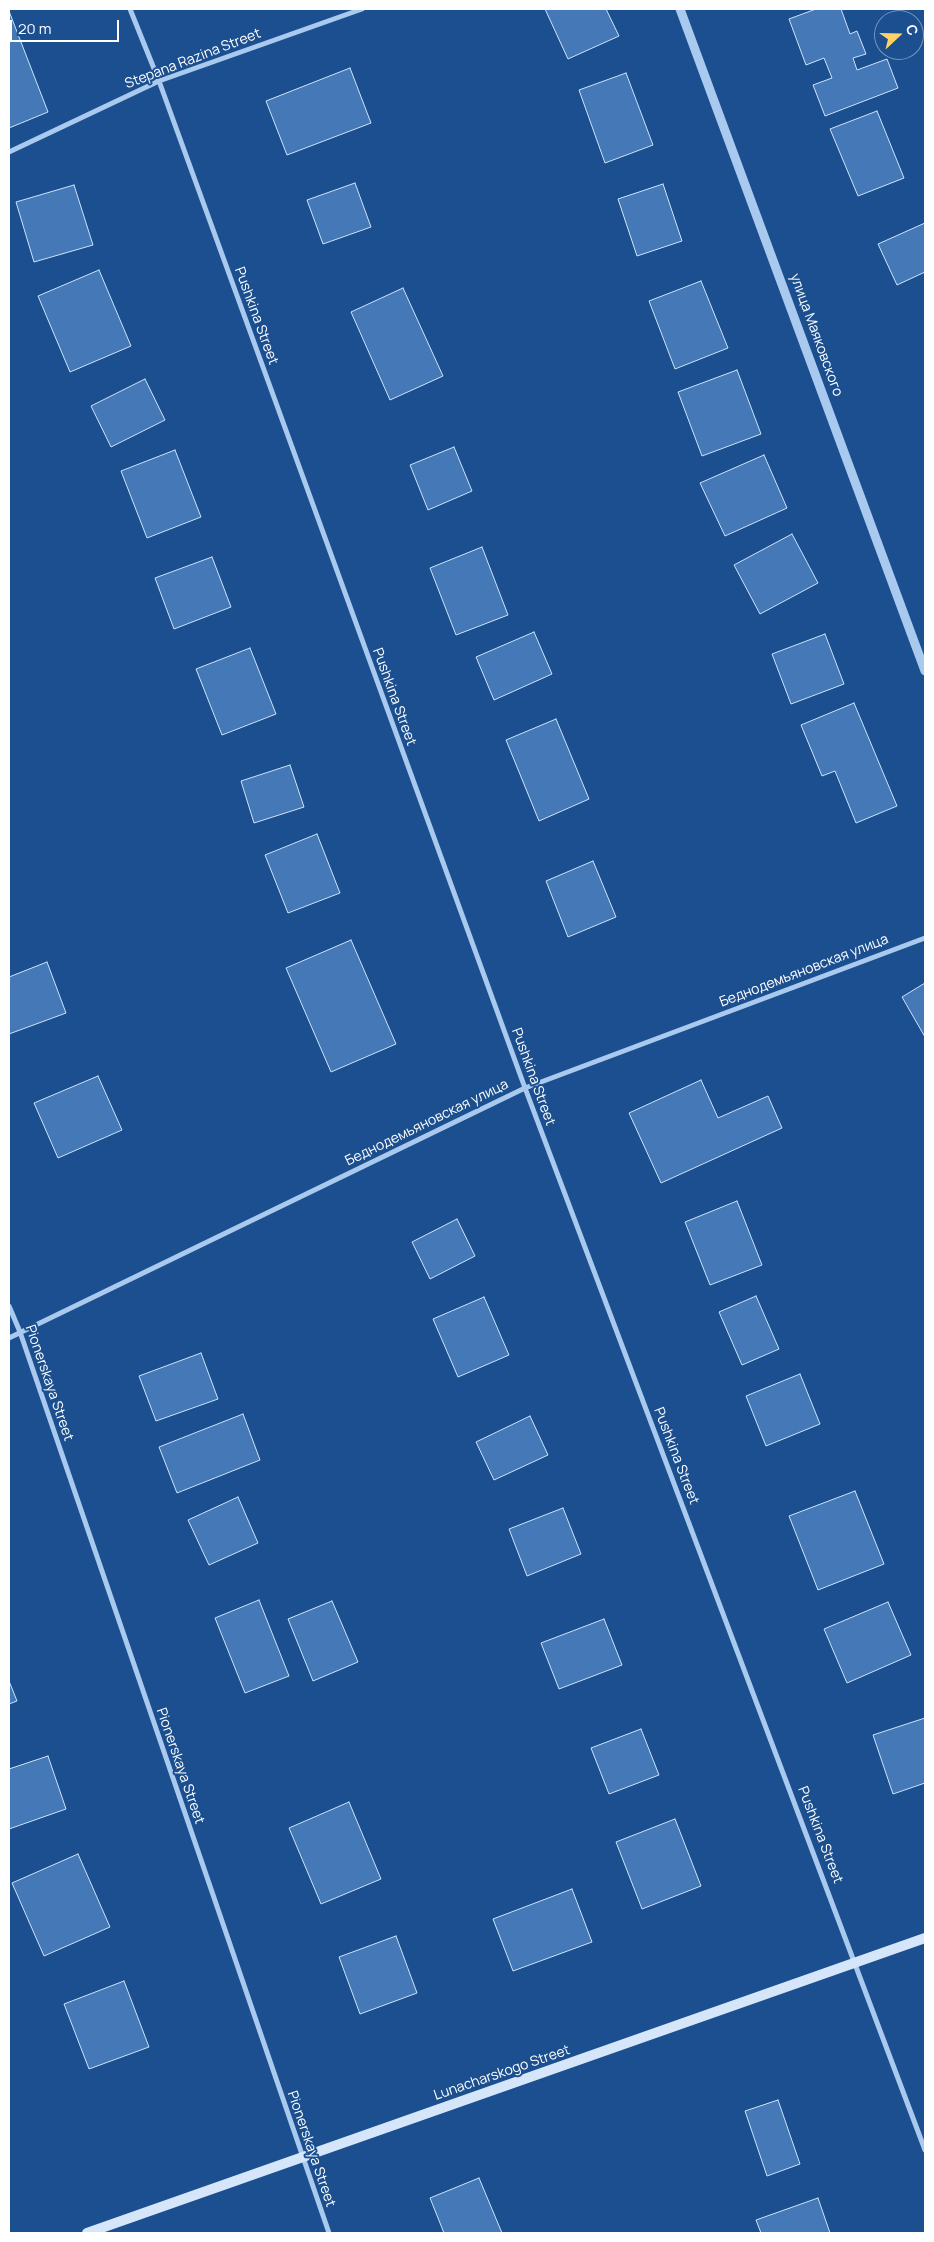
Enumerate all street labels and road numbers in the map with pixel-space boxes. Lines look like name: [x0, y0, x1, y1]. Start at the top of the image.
street label: Stepana Razina Street: [123, 25, 263, 93]
street label: Pushkina Street: [231, 265, 281, 367]
street label: улица Маяковского: [786, 271, 846, 399]
street label: Pushkina Street: [369, 646, 419, 748]
street label: Беднодемьяновская улица: [717, 931, 891, 1011]
street label: Pushkina Street: [508, 1026, 558, 1128]
street label: Беднодемьяновская улица: [343, 1076, 511, 1170]
street label: Pionerskaya Street: [21, 1323, 77, 1443]
street label: Pushkina Street: [650, 1405, 702, 1507]
street label: Pionerskaya Street: [152, 1706, 208, 1826]
street label: Pushkina Street: [794, 1784, 846, 1886]
street label: Lunacharskogo Street: [432, 2042, 572, 2104]
street label: Pionerskaya Street: [283, 2089, 339, 2209]

